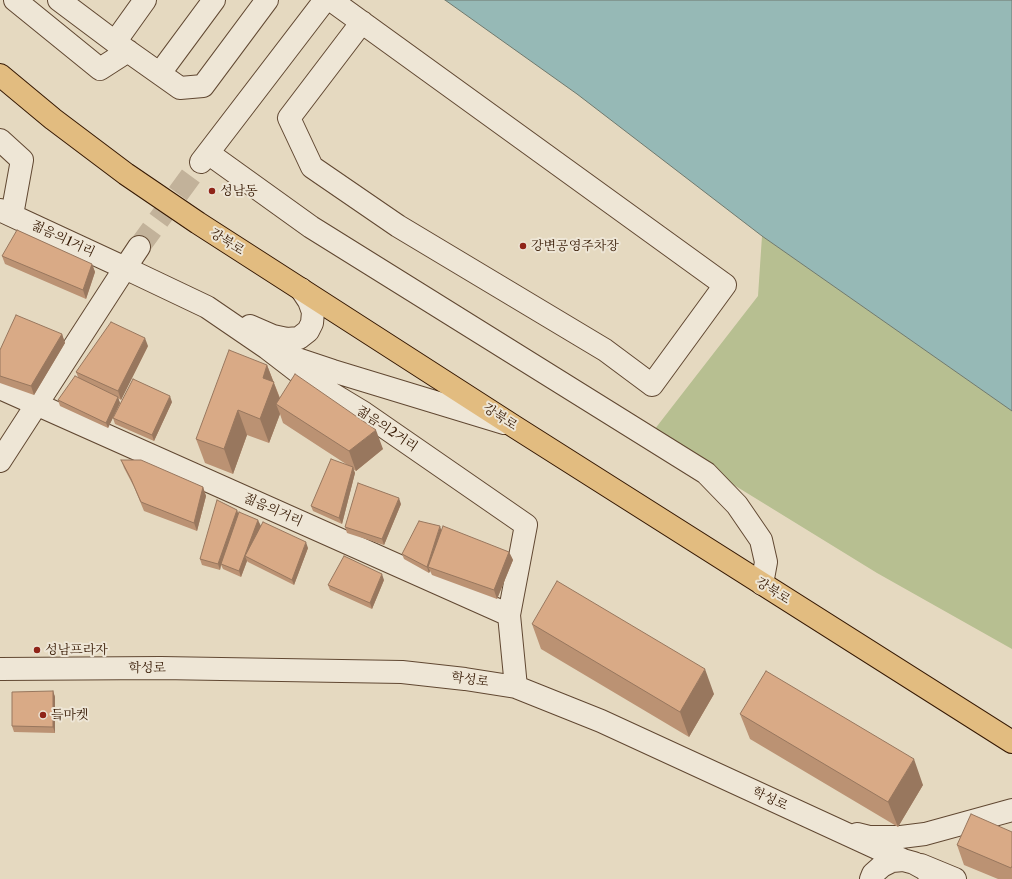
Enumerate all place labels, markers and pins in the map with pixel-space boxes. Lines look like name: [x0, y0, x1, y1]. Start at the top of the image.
place label: 성남동: [220, 183, 258, 199]
marker: 성남동: [207, 186, 217, 196]
place label: 강변공영주차장: [531, 238, 619, 254]
marker: 강변공영주차장: [518, 241, 528, 251]
place label: 성남프라자: [45, 642, 108, 658]
marker: 성남프라자: [32, 645, 42, 655]
place label: 듴마켓: [51, 707, 89, 723]
marker: 듴마켓: [38, 710, 48, 720]

